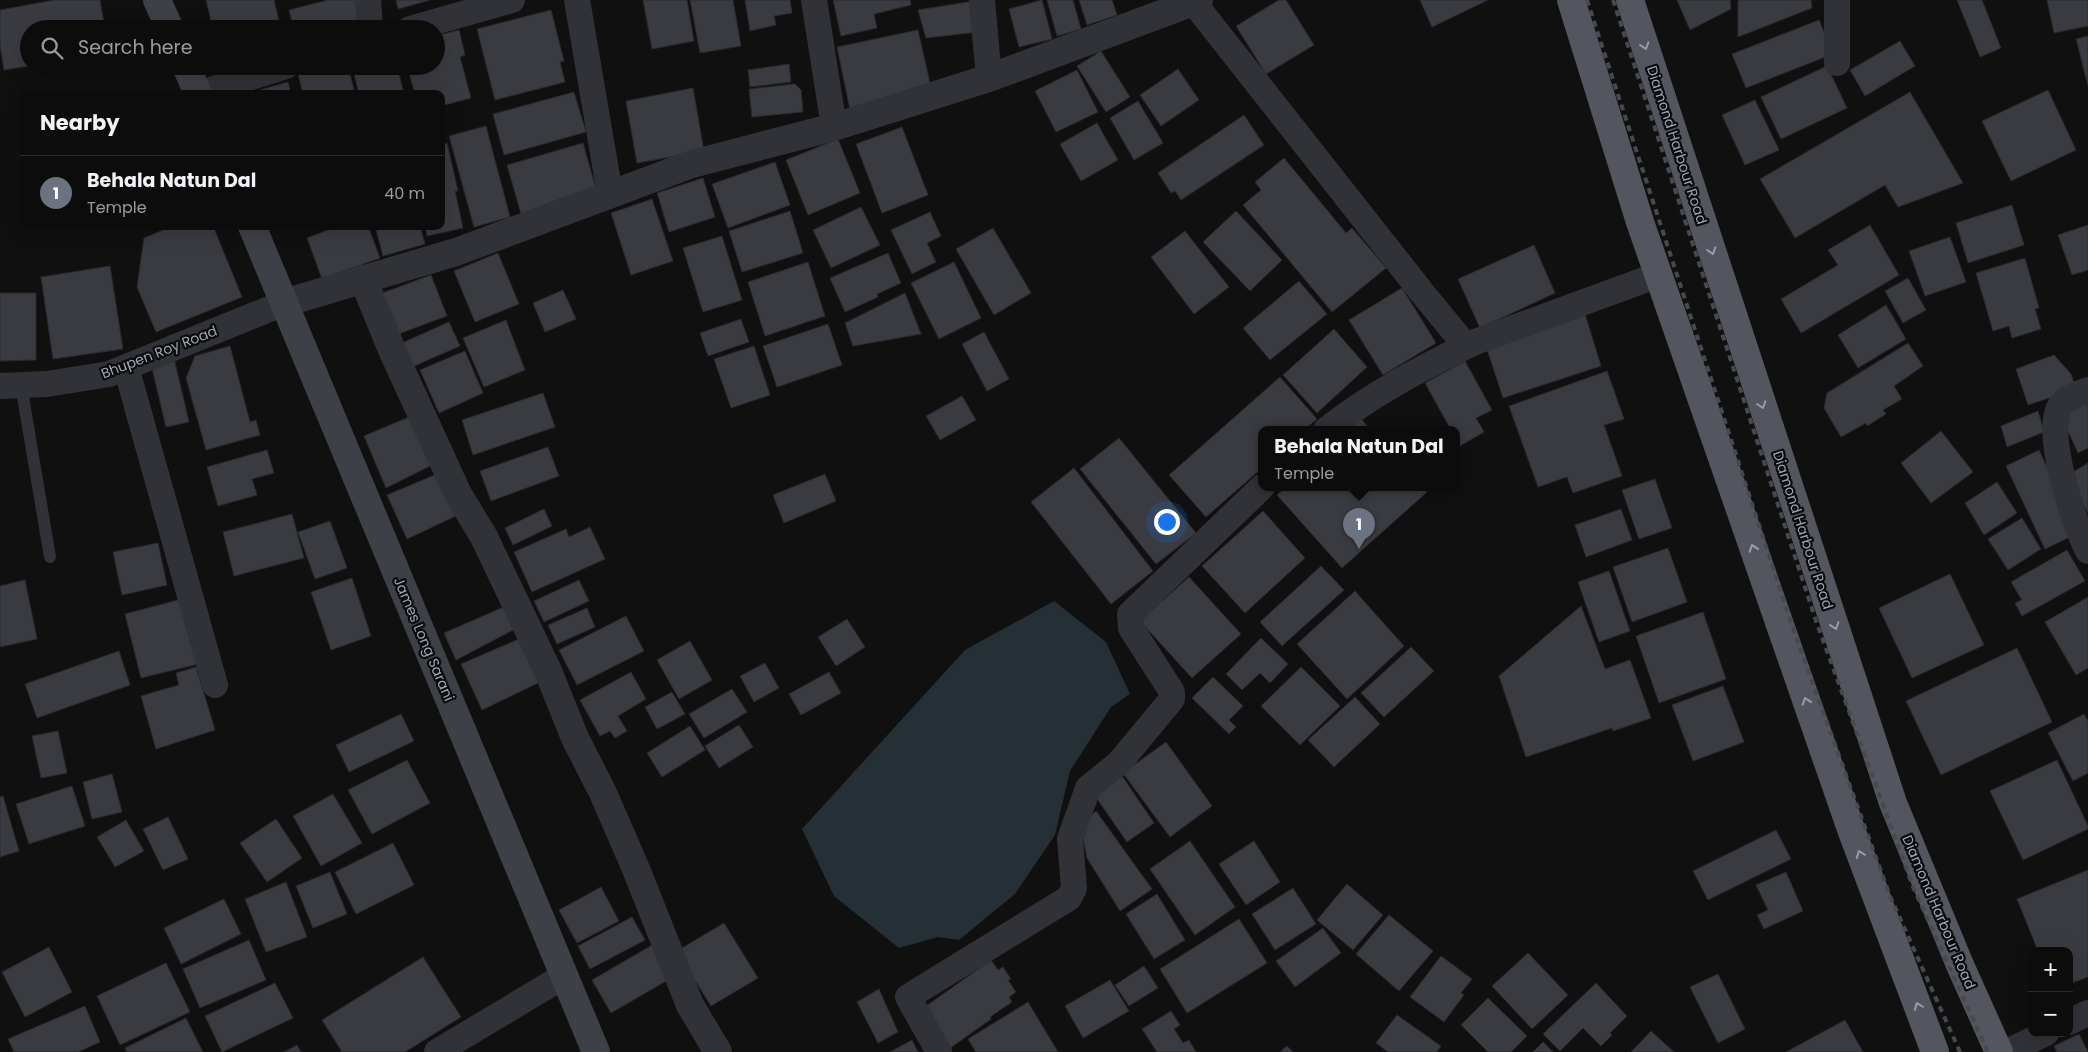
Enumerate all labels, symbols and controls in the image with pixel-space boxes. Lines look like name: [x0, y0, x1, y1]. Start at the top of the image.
search box: [20, 20, 445, 75]
icon: search: [38, 34, 66, 62]
text: Search here: [78, 34, 192, 61]
one-way arrow: [1640, 42, 1650, 50]
street label: Diamond Harbour Road: [1642, 63, 1712, 227]
text: Nearby: [40, 108, 120, 137]
text: Behala Natun Dal: [87, 167, 256, 194]
text: 1: [53, 182, 59, 205]
text: 40 m: [384, 182, 425, 205]
text: Temple: [87, 196, 147, 219]
one-way arrow: [1706, 246, 1716, 255]
street label: Bhupen Roy Road: [98, 321, 220, 383]
one-way arrow: [1756, 401, 1766, 409]
popup: [1258, 426, 1460, 491]
text: Behala Natun Dal: [1274, 433, 1444, 460]
street label: Diamond Harbour Road: [1768, 448, 1838, 612]
text: Temple: [1274, 462, 1334, 485]
pin: 1: [1343, 508, 1375, 549]
your location: [1154, 509, 1180, 535]
one-way arrow: [1749, 544, 1759, 552]
street label: James Long Sarani: [389, 574, 459, 704]
one-way arrow: [1829, 622, 1839, 630]
one-way arrow: [1802, 697, 1812, 706]
street label: Diamond Harbour Road: [1897, 832, 1981, 992]
one-way arrow: [1856, 851, 1866, 859]
map controls: [2028, 947, 2073, 1037]
button: +: [2028, 947, 2073, 992]
button: −: [2028, 992, 2073, 1037]
one-way arrow: [1914, 1003, 1924, 1011]

